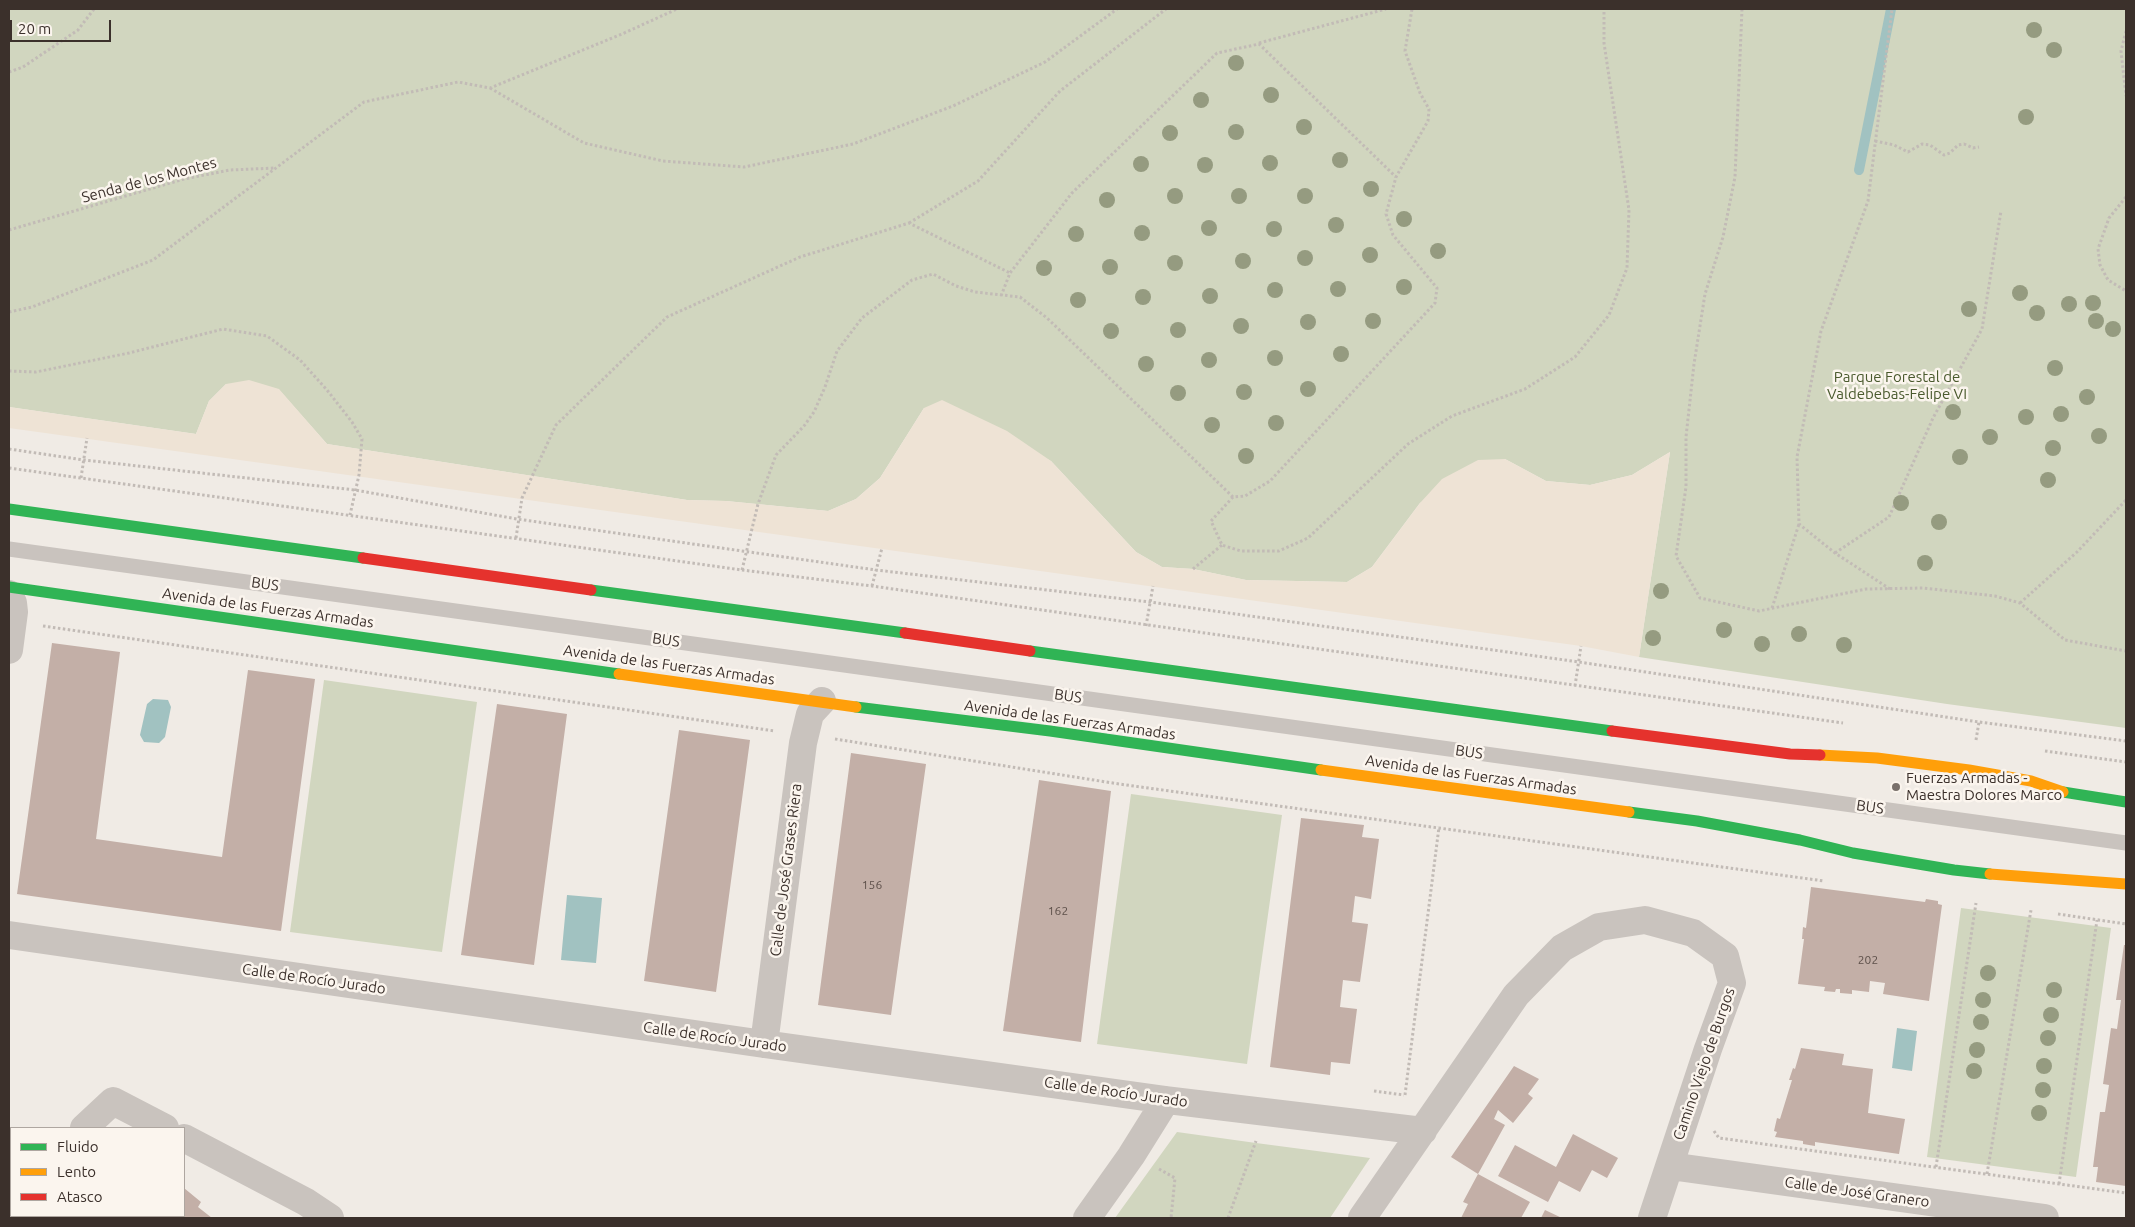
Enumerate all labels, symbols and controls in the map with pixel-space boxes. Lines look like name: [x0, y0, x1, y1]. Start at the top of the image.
scale bar: [12, 10, 114, 42]
text: 20 m: [18, 20, 51, 37]
street label: Senda de los Montes: [80, 153, 218, 207]
park label: Parque Forestal de Valdebebas-Felipe VI: [1827, 368, 1967, 403]
street label: BUS: [250, 573, 280, 595]
street label: Avenida de las Fuerzas Armadas: [161, 584, 375, 632]
street label: BUS: [651, 629, 681, 651]
street label: Avenida de las Fuerzas Armadas: [562, 641, 776, 689]
street label: BUS: [1053, 685, 1083, 707]
street label: Avenida de las Fuerzas Armadas: [963, 696, 1177, 744]
street label: BUS: [1454, 741, 1484, 763]
street label: Avenida de las Fuerzas Armadas: [1364, 751, 1578, 799]
place label: Fuerzas Armadas - Maestra Dolores Marco: [1906, 769, 2062, 804]
marker: Fuerzas Armadas - Maestra Dolores Marco: [1890, 781, 1902, 793]
street label: Calle de José Grases Riera: [766, 783, 806, 957]
street label: BUS: [1855, 796, 1885, 818]
house number: 156: [862, 878, 882, 892]
house number: 162: [1048, 904, 1068, 918]
house number: 202: [1858, 953, 1878, 967]
street label: Calle de Rocío Jurado: [241, 960, 387, 998]
street label: Camino Viejo de Burgos: [1669, 985, 1739, 1143]
street label: Calle de Rocío Jurado: [642, 1018, 788, 1056]
street label: Calle de Rocío Jurado: [1043, 1073, 1189, 1111]
legend: [10, 1127, 185, 1217]
text: Fluido: [57, 1138, 99, 1155]
text: Lento: [57, 1163, 96, 1180]
street label: Calle de José Granero: [1783, 1173, 1931, 1211]
text: Atasco: [57, 1188, 103, 1205]

